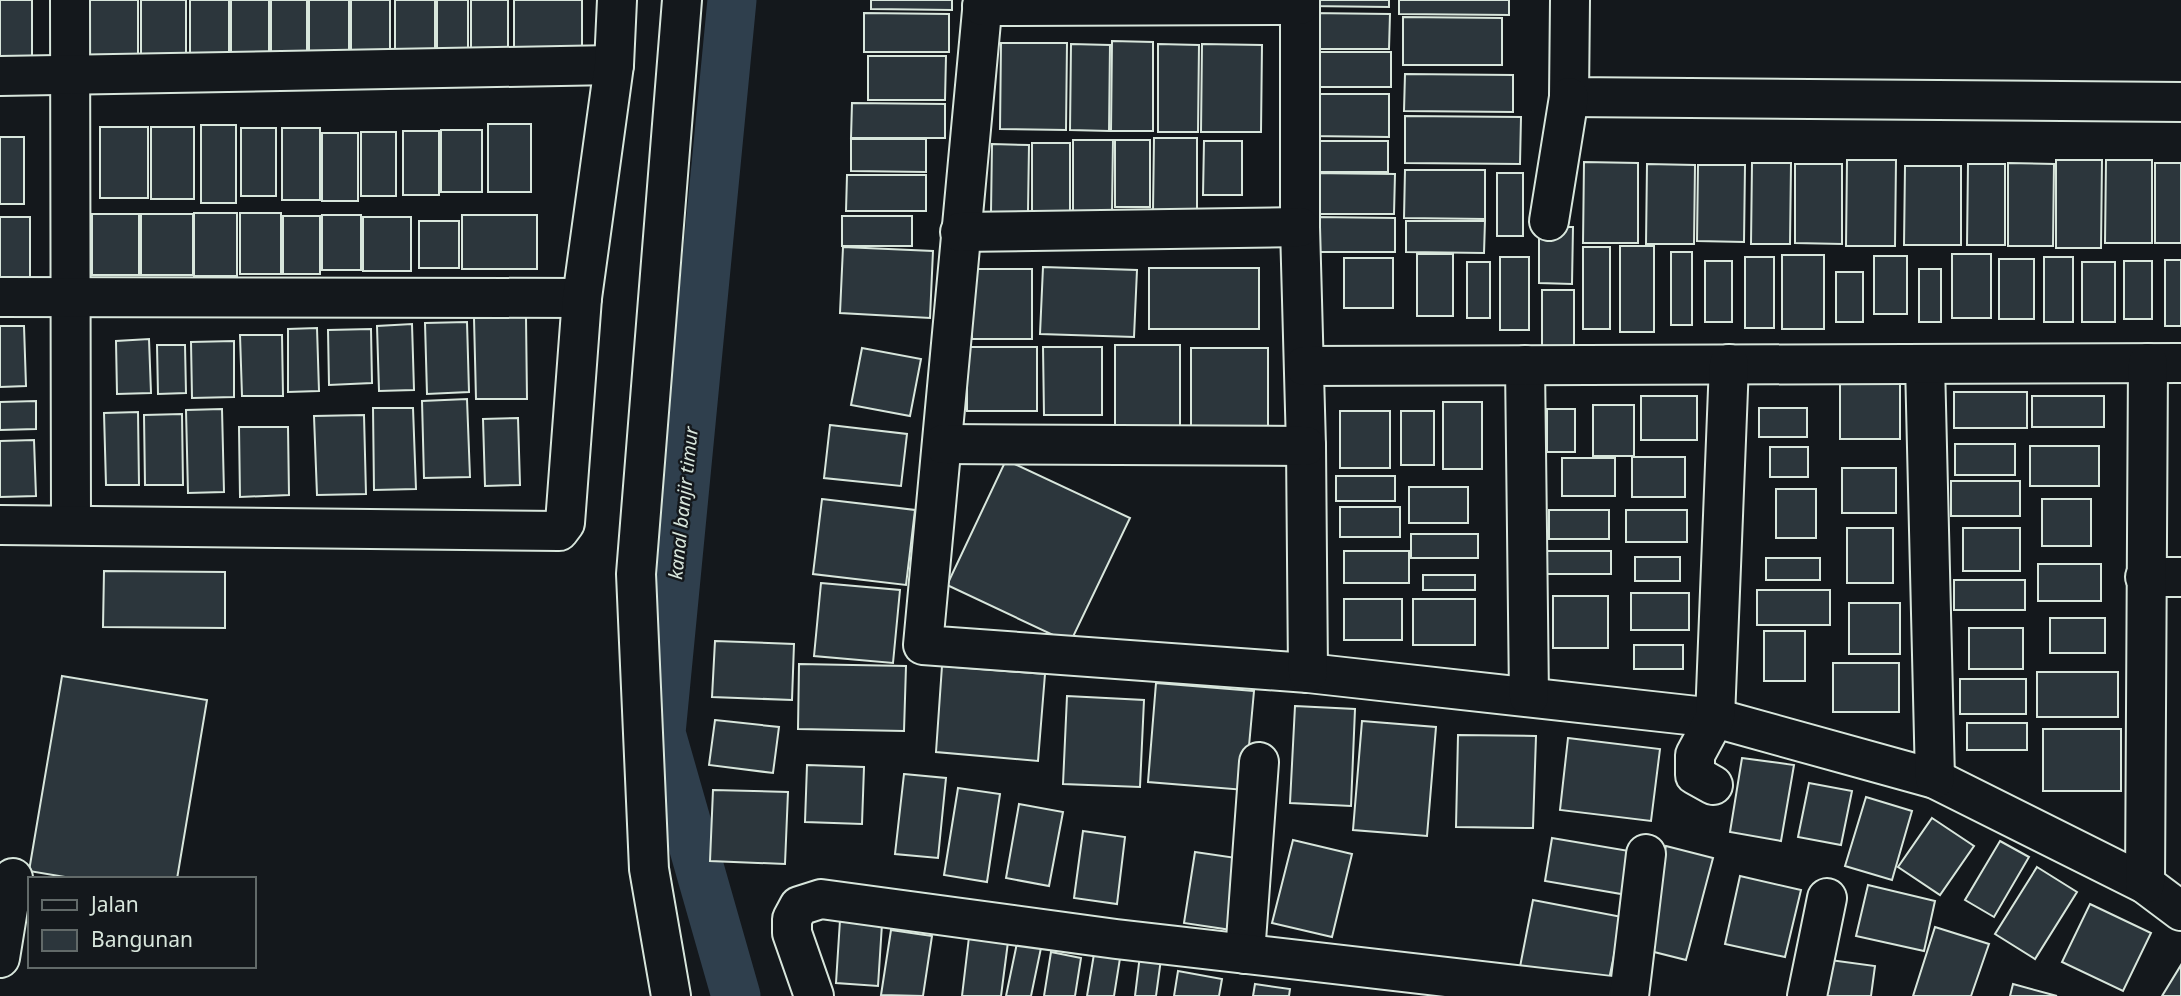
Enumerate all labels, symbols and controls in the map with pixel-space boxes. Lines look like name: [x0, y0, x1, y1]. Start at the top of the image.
water label: kanal banjir timur: [662, 424, 704, 581]
legend: [28, 877, 256, 968]
text: Jalan: [89, 890, 139, 918]
text: Bangunan: [91, 925, 193, 953]

